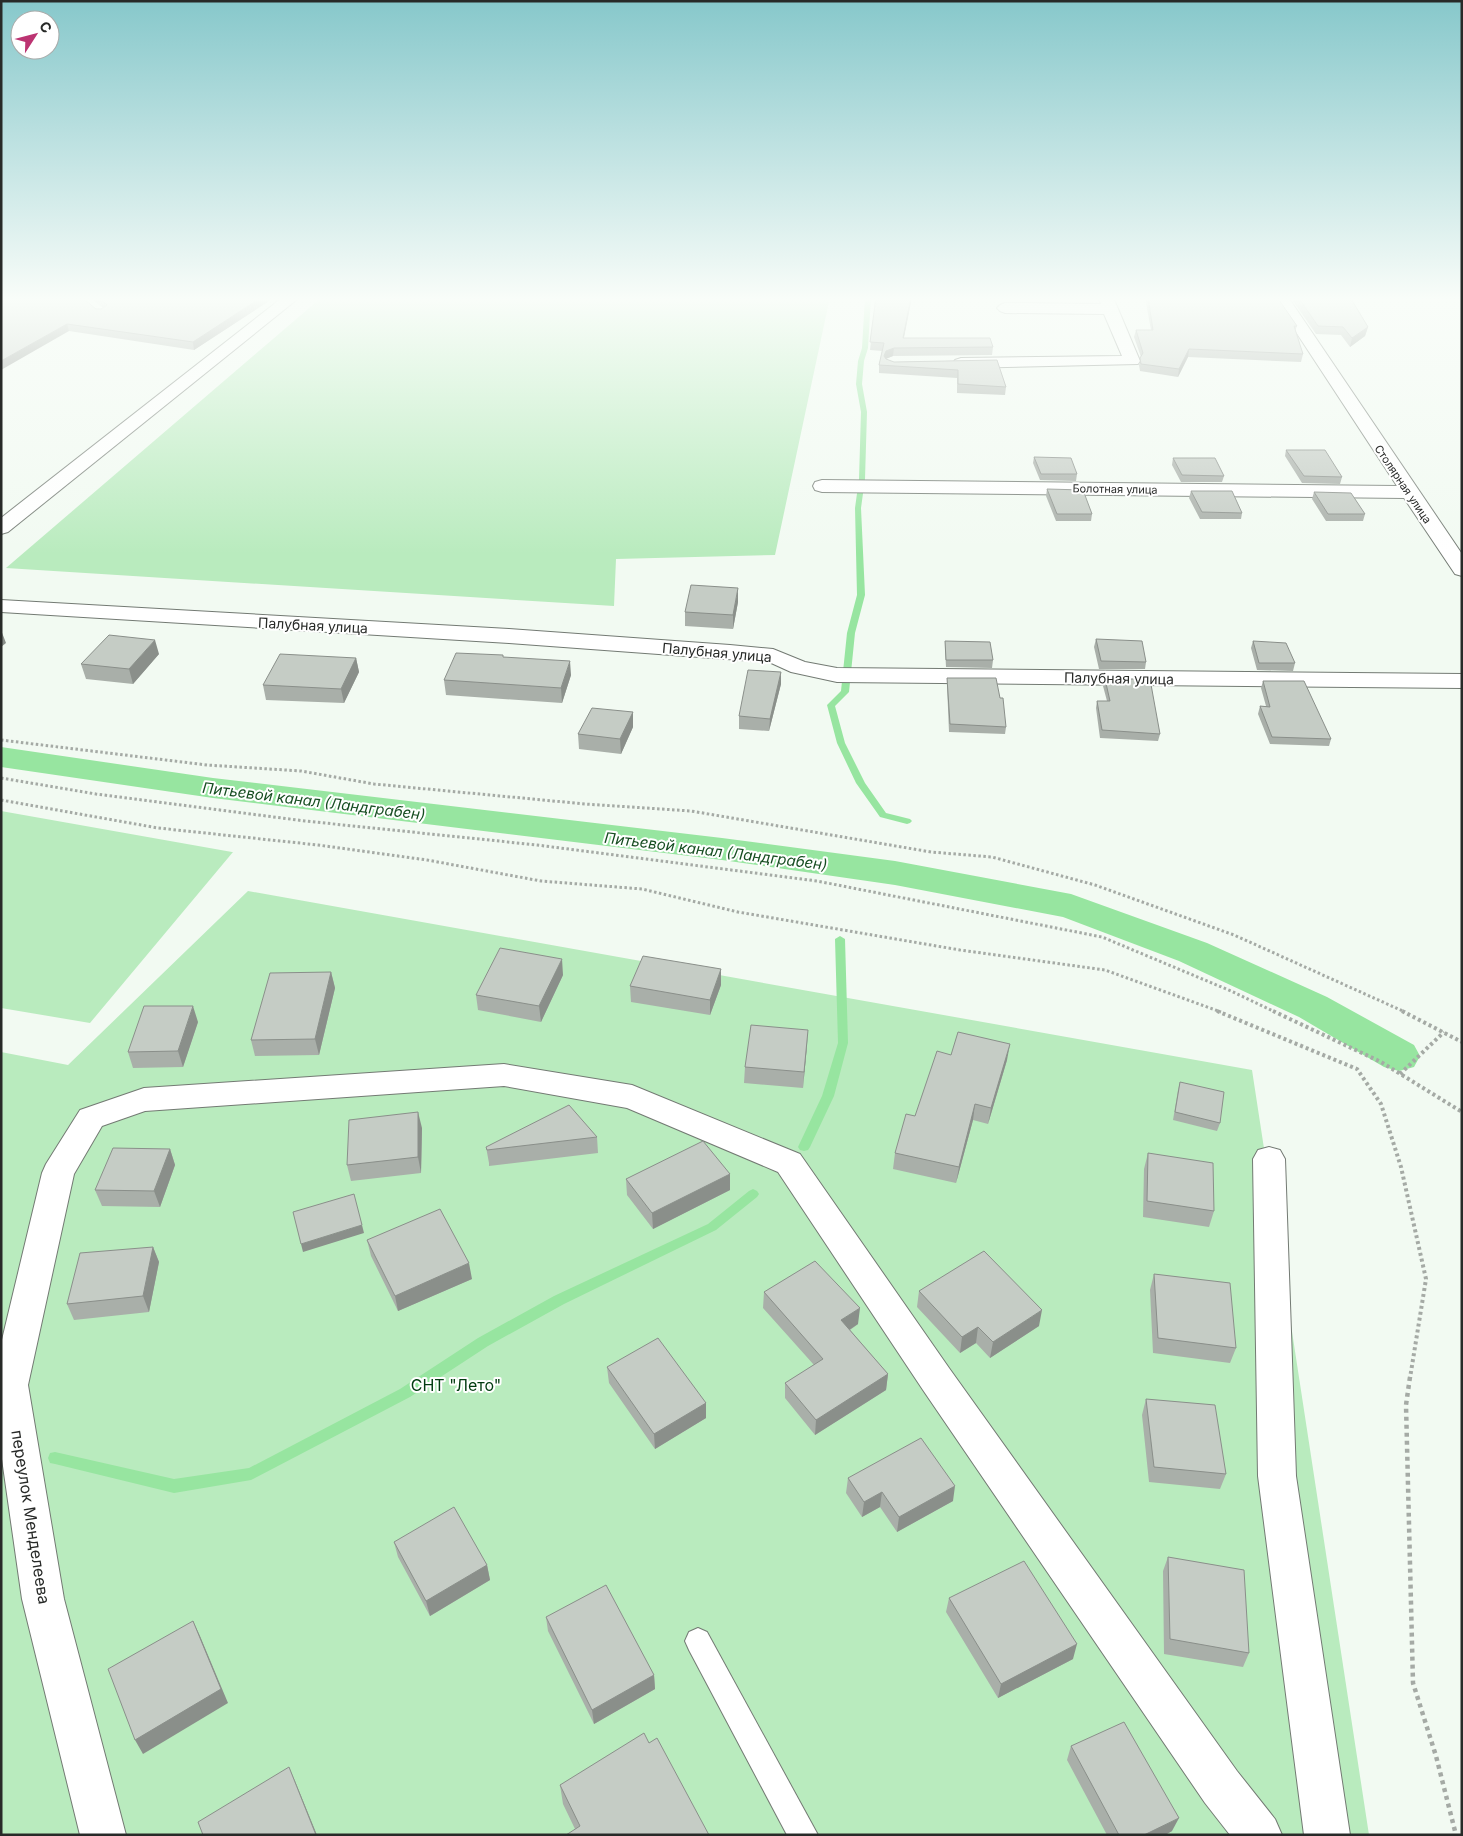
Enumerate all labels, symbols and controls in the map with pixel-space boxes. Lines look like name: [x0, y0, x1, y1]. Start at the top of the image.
north arrow: [10, 10, 60, 60]
text: С: [36, 18, 56, 36]
street label: Столярная улица: [1372, 442, 1434, 526]
street label: Болотная улица: [1072, 481, 1158, 497]
street label: Палубная улица: [258, 614, 368, 636]
street label: Палубная улица: [662, 639, 772, 665]
street label: Палубная улица: [1064, 669, 1174, 687]
water label: Питьевой канал (Ландграбен): [201, 778, 427, 824]
water label: Питьевой канал (Ландграбен): [603, 828, 829, 874]
park label: СНТ "Лето": [411, 1375, 501, 1395]
street label: переулок Менделеева: [7, 1428, 55, 1606]

